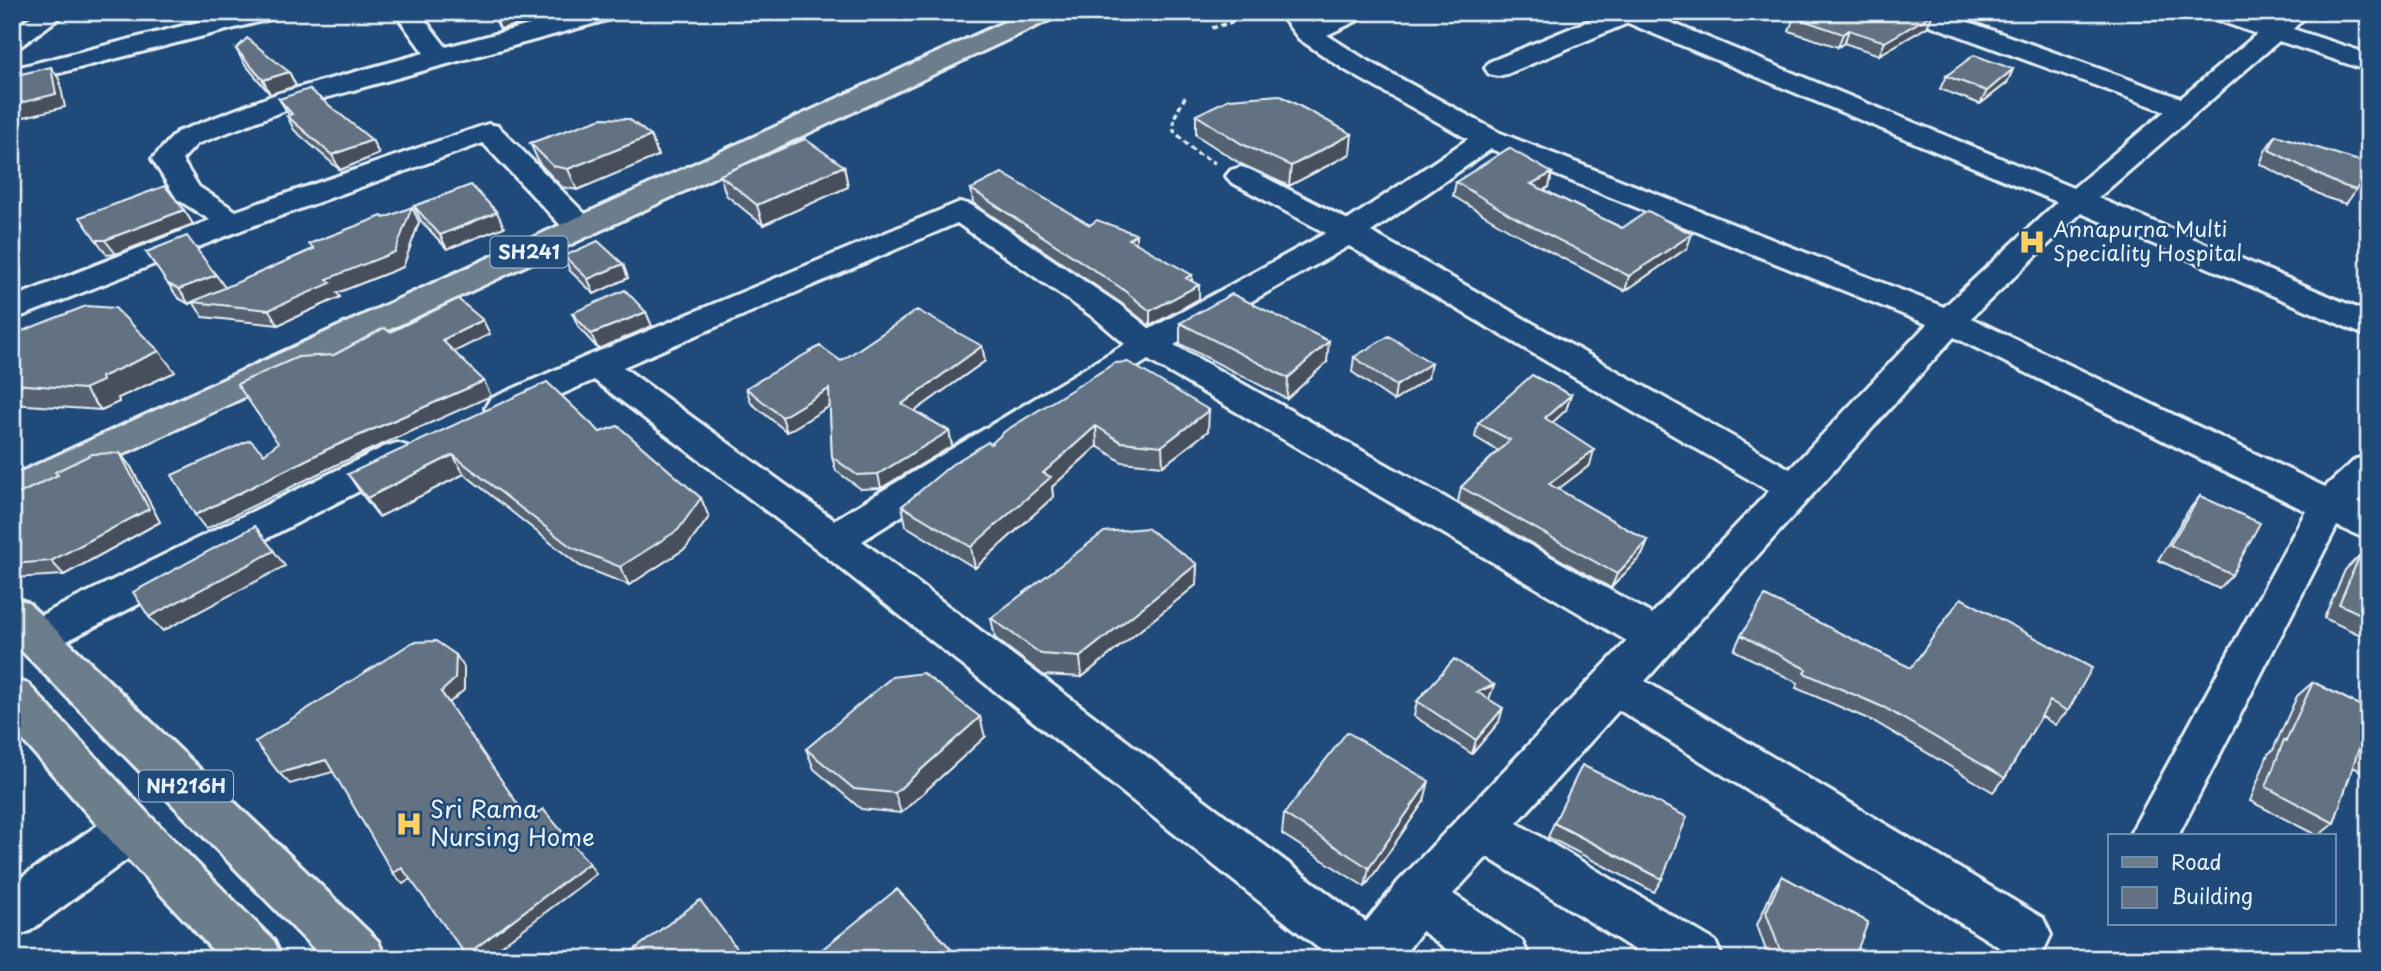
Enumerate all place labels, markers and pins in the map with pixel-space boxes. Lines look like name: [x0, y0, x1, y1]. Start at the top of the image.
place label: Annapurna Multi Speciality Hospital: [2053, 212, 2242, 268]
hospital icon: Annapurna Multi Speciality Hospital: [2017, 227, 2047, 257]
place label: Sri Rama Nursing Home: [430, 790, 595, 854]
hospital icon: Sri Rama Nursing Home: [394, 809, 424, 839]

